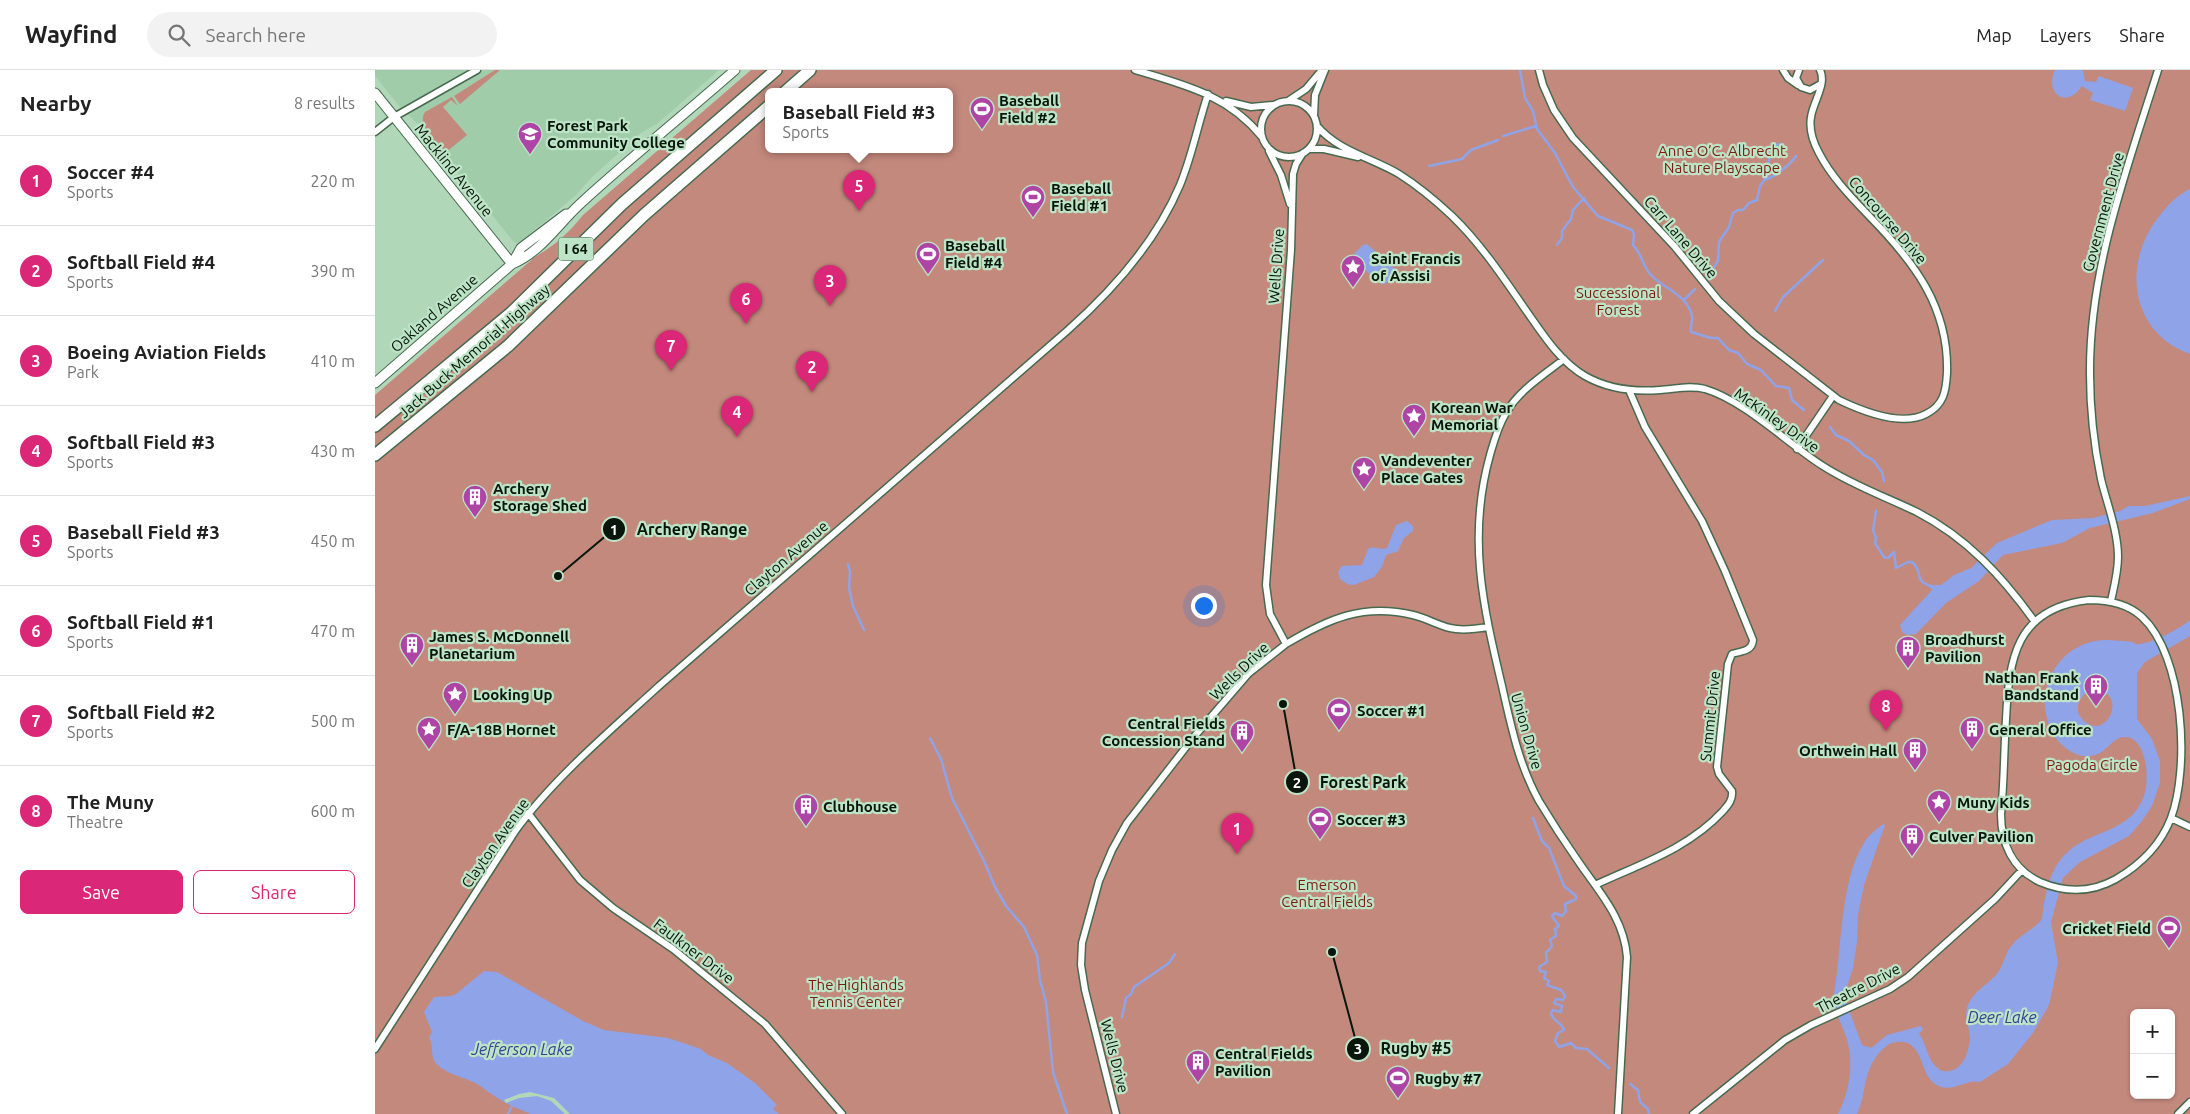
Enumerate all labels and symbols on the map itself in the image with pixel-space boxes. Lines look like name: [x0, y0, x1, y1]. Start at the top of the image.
place label: Baseball Field #2: [999, 92, 1059, 126]
sports icon: Baseball Field #2: [969, 96, 995, 130]
place label: Forest Park Community College: [547, 117, 685, 151]
street label: Macklind Avenue: [411, 120, 497, 220]
school or university icon: Forest Park Community College: [517, 121, 543, 155]
park label: Anne O’C. Albrecht Nature Playscape: [1658, 142, 1786, 176]
street label: Government Drive: [2079, 150, 2127, 274]
pin: 5: [843, 170, 875, 211]
street label: Concourse Drive: [1845, 173, 1931, 267]
place label: Baseball Field #1: [1051, 180, 1111, 214]
sports icon: Baseball Field #1: [1020, 184, 1046, 218]
street label: Carr Lane Drive: [1641, 193, 1721, 281]
street label: Wells Drive: [1265, 228, 1287, 304]
place label: Baseball Field #4: [945, 237, 1005, 271]
road number: I 64: [559, 238, 593, 260]
sports icon: Baseball Field #4: [915, 241, 941, 275]
place label: Saint Francis of Assisi: [1371, 250, 1461, 284]
place icon: Saint Francis of Assisi: [1340, 254, 1366, 288]
pin: 3: [814, 265, 846, 306]
street label: Oakland Avenue: [387, 271, 481, 355]
street label: Jack Buck Memorial Highway: [395, 281, 553, 421]
pin: 6: [730, 283, 762, 324]
park label: Successional Forest: [1576, 284, 1660, 318]
pin: 7: [655, 330, 687, 371]
pin: 2: [796, 351, 828, 392]
street label: McKinley Drive: [1731, 384, 1823, 456]
pin: 4: [721, 396, 753, 437]
place label: Korean War Memorial: [1431, 399, 1514, 433]
place icon: Korean War Memorial: [1401, 403, 1427, 437]
place label: Vandeventer Place Gates: [1381, 452, 1473, 486]
place icon: Vandeventer Place Gates: [1351, 456, 1377, 490]
place label: Archery Storage Shed: [493, 480, 587, 514]
building icon: Archery Storage Shed: [462, 484, 488, 518]
callout: Archery Range: [601, 514, 757, 545]
street label: Clayton Avenue: [741, 517, 831, 599]
text: Archery Range: [637, 520, 747, 538]
text: 1: [610, 521, 618, 538]
your location: [1191, 593, 1217, 619]
place label: James S. McDonnell Planetarium: [429, 628, 569, 662]
place label: Broadhurst Pavilion: [1925, 631, 2005, 665]
building icon: James S. McDonnell Planetarium: [399, 632, 425, 666]
building icon: Broadhurst Pavilion: [1895, 635, 1921, 669]
street label: Wells Drive: [1206, 639, 1272, 703]
place label: Nathan Frank Bandstand: [1984, 669, 2080, 703]
street label: Summit Drive: [1697, 670, 1723, 762]
building icon: Nathan Frank Bandstand: [2083, 673, 2109, 707]
place icon: Looking Up: [442, 681, 468, 715]
place label: Looking Up: [473, 686, 553, 703]
pin: 8: [1870, 690, 1902, 731]
street label: Union Drive: [1508, 691, 1546, 771]
sports icon: Soccer #1: [1326, 697, 1352, 731]
place label: Soccer #1: [1357, 702, 1426, 719]
place label: Central Fields Concession Stand: [1102, 715, 1225, 749]
place icon: F/A-18B Hornet: [416, 716, 442, 750]
building icon: General Office: [1959, 716, 1985, 750]
building icon: Central Fields Concession Stand: [1229, 719, 1255, 753]
place label: F/A-18B Hornet: [447, 721, 556, 738]
place label: General Office: [1989, 721, 2092, 738]
building icon: Orthwein Hall: [1902, 737, 1928, 771]
place label: Orthwein Hall: [1799, 742, 1897, 759]
park label: Pagoda Circle: [2046, 756, 2138, 773]
callout: Forest Park: [1284, 767, 1416, 798]
text: Forest Park: [1320, 773, 1406, 791]
text: 2: [1293, 774, 1301, 791]
place icon: Muny Kids: [1926, 789, 1952, 823]
building icon: Clubhouse: [793, 793, 819, 827]
place label: Muny Kids: [1957, 794, 2030, 811]
street label: Clayton Avenue: [458, 795, 532, 891]
place label: Clubhouse: [823, 798, 897, 815]
sports icon: Soccer #3: [1307, 806, 1333, 840]
place label: Soccer #3: [1337, 811, 1406, 828]
pin: 1: [1221, 813, 1253, 854]
building icon: Culver Pavilion: [1899, 823, 1925, 857]
place label: Culver Pavilion: [1929, 828, 2034, 845]
park label: Emerson Central Fields: [1281, 876, 1373, 910]
street label: Faulkner Drive: [650, 915, 738, 987]
sports icon: Cricket Field: [2156, 915, 2182, 949]
place label: Cricket Field: [2062, 920, 2151, 937]
street label: Theatre Drive: [1813, 960, 1903, 1016]
park label: The Highlands Tennis Center: [808, 976, 904, 1010]
water label: Deer Lake: [1968, 1008, 2036, 1026]
street label: Wells Drive: [1098, 1017, 1132, 1095]
callout: Rugby #5: [1346, 1033, 1462, 1064]
text: Rugby #5: [1381, 1039, 1451, 1057]
water label: Jefferson Lake: [471, 1040, 572, 1059]
text: 3: [1354, 1040, 1362, 1057]
place label: Central Fields Pavilion: [1215, 1045, 1312, 1079]
building icon: Central Fields Pavilion: [1185, 1049, 1211, 1083]
sports icon: Rugby #7: [1385, 1065, 1411, 1099]
place label: Rugby #7: [1415, 1070, 1481, 1087]

